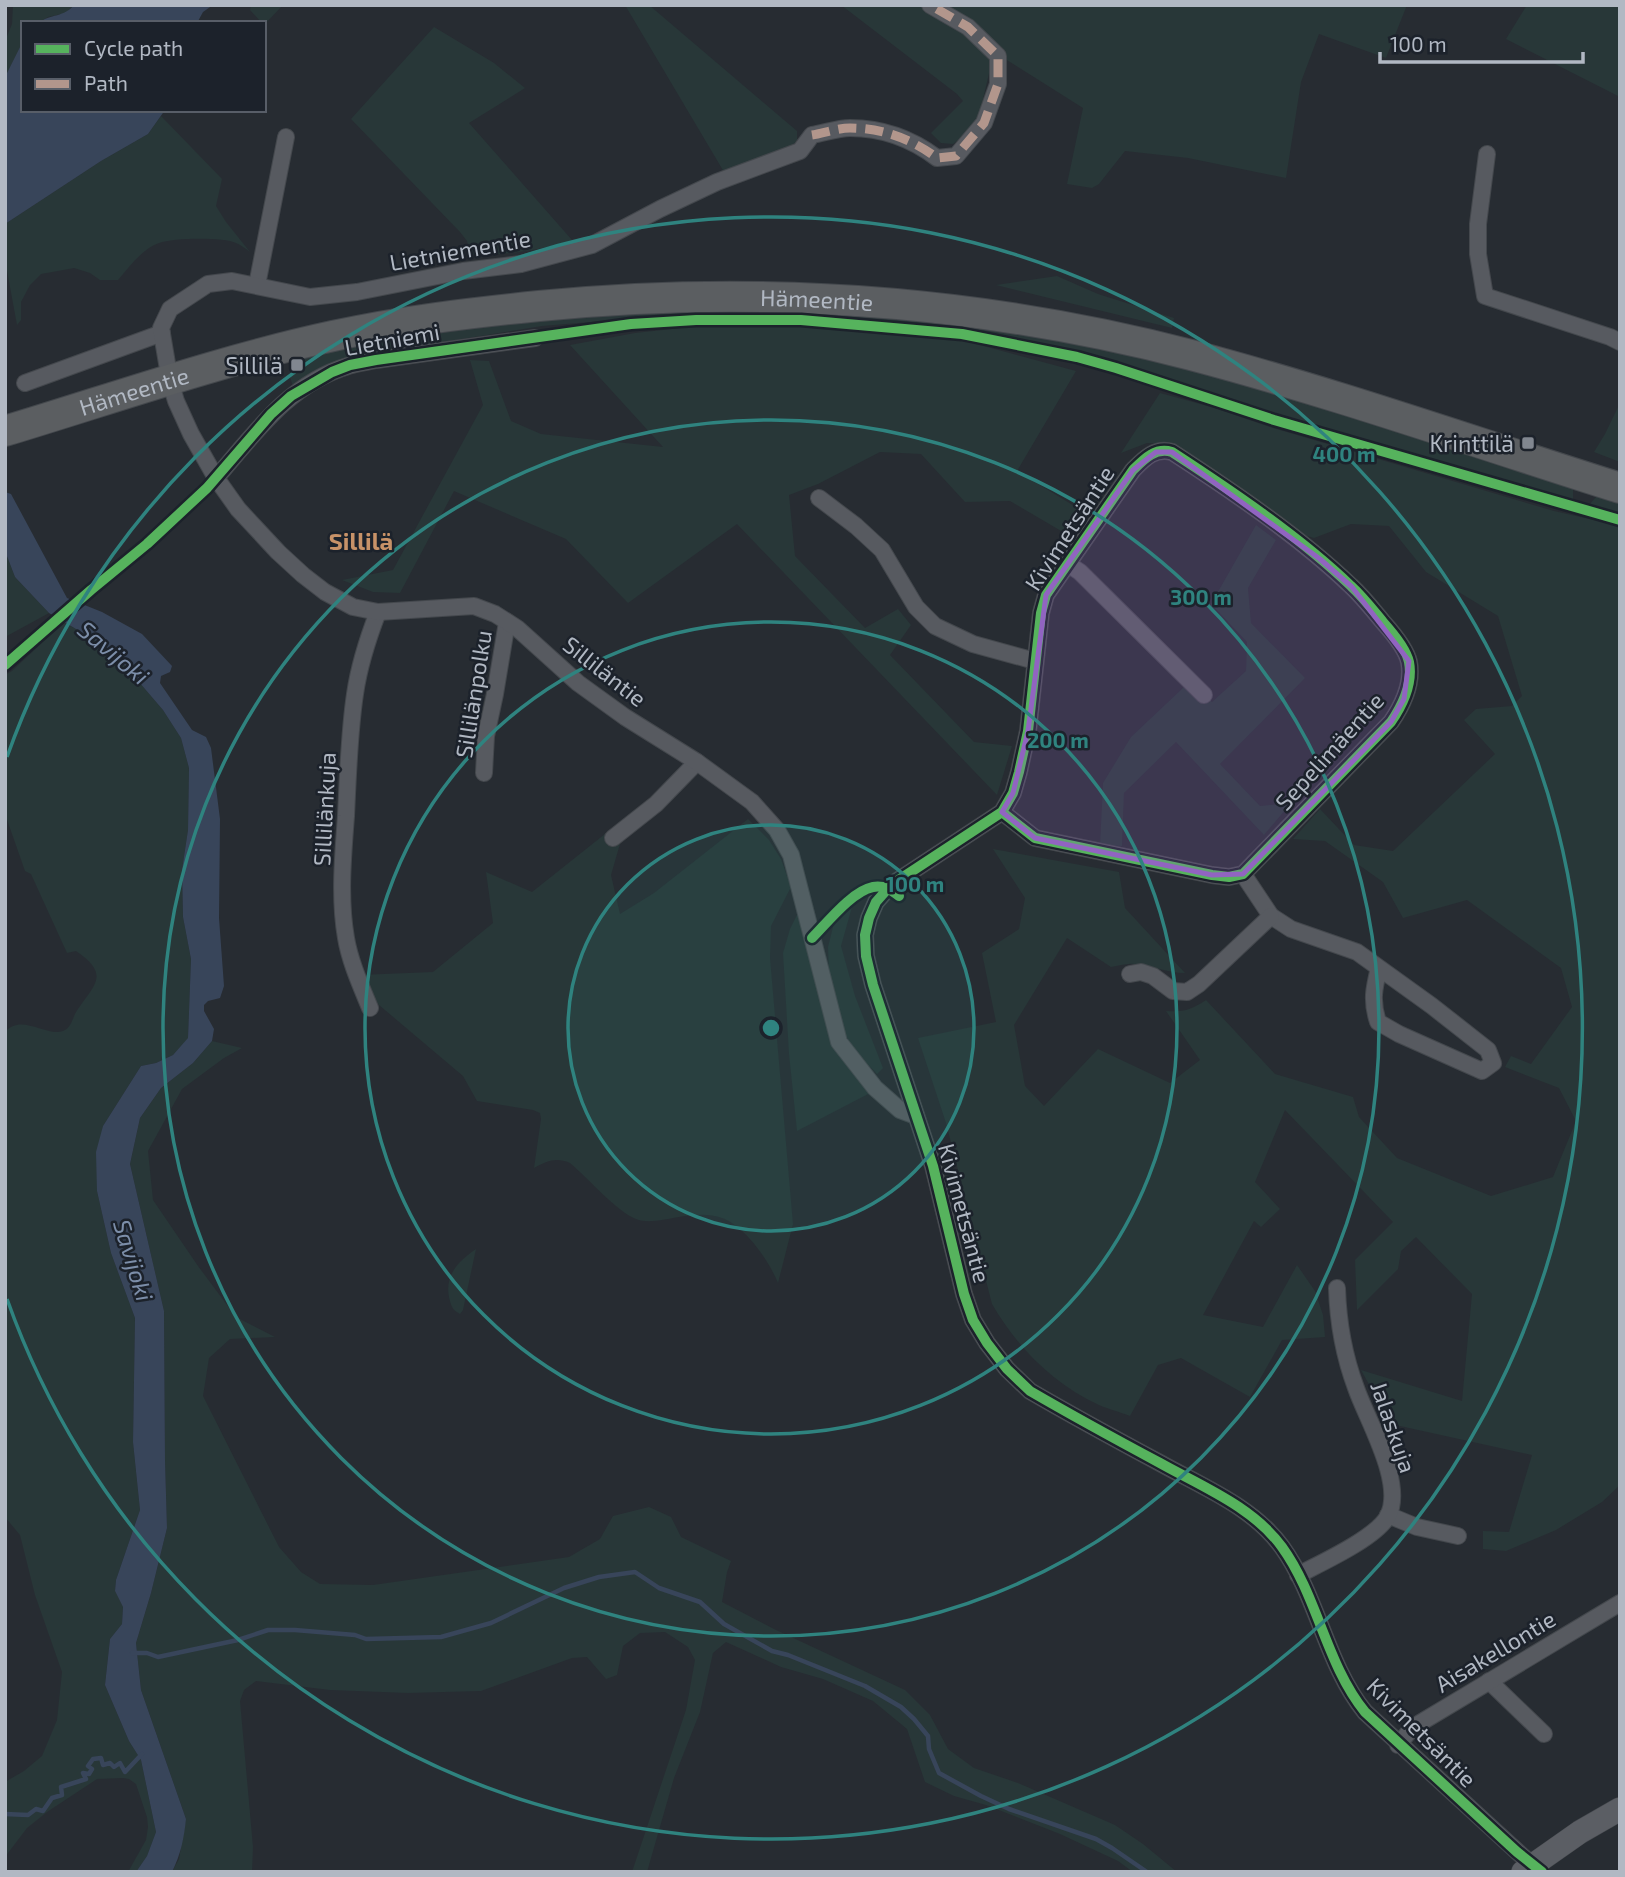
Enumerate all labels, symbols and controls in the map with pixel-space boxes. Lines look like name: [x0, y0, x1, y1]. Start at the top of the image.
legend: [21, 21, 266, 112]
scale bar: [1380, 21, 1583, 65]
text: 100 m: [1390, 31, 1447, 56]
text: Cycle path: [84, 35, 183, 60]
text: Path: [84, 70, 128, 95]
street label: Lietniementie: [387, 224, 533, 276]
street label: Hämeentie: [760, 283, 874, 316]
street label: Lietniemi: [342, 317, 442, 361]
place label: Sillilä: [226, 351, 283, 379]
marker: Sillilä: [289, 357, 305, 373]
street label: Hämeentie: [76, 361, 192, 421]
place label: Krinttilä: [1429, 429, 1514, 457]
marker: Krinttilä: [1520, 435, 1536, 451]
text: 400 m: [1313, 441, 1375, 466]
street label: Kivimetsäntie: [1018, 460, 1120, 596]
district label: Sillilä: [329, 526, 393, 555]
text: 300 m: [1170, 584, 1232, 609]
water label: Savijoki: [73, 614, 155, 690]
street label: Sillilänpolku: [449, 628, 497, 760]
street label: Silliläntie: [558, 630, 652, 712]
street label: Sepelimäentie: [1269, 686, 1389, 816]
text: 200 m: [1027, 727, 1089, 752]
street label: Sillilänkuja: [307, 751, 341, 867]
text: 100 m: [886, 871, 944, 896]
centre of rings: [759, 1016, 783, 1040]
street label: Kivimetsäntie: [933, 1140, 997, 1286]
water label: Savijoki: [108, 1216, 160, 1304]
street label: Jalaskuja: [1365, 1378, 1423, 1476]
street label: Aisakellontie: [1430, 1604, 1560, 1698]
street label: Kivimetsäntie: [1362, 1672, 1482, 1792]

